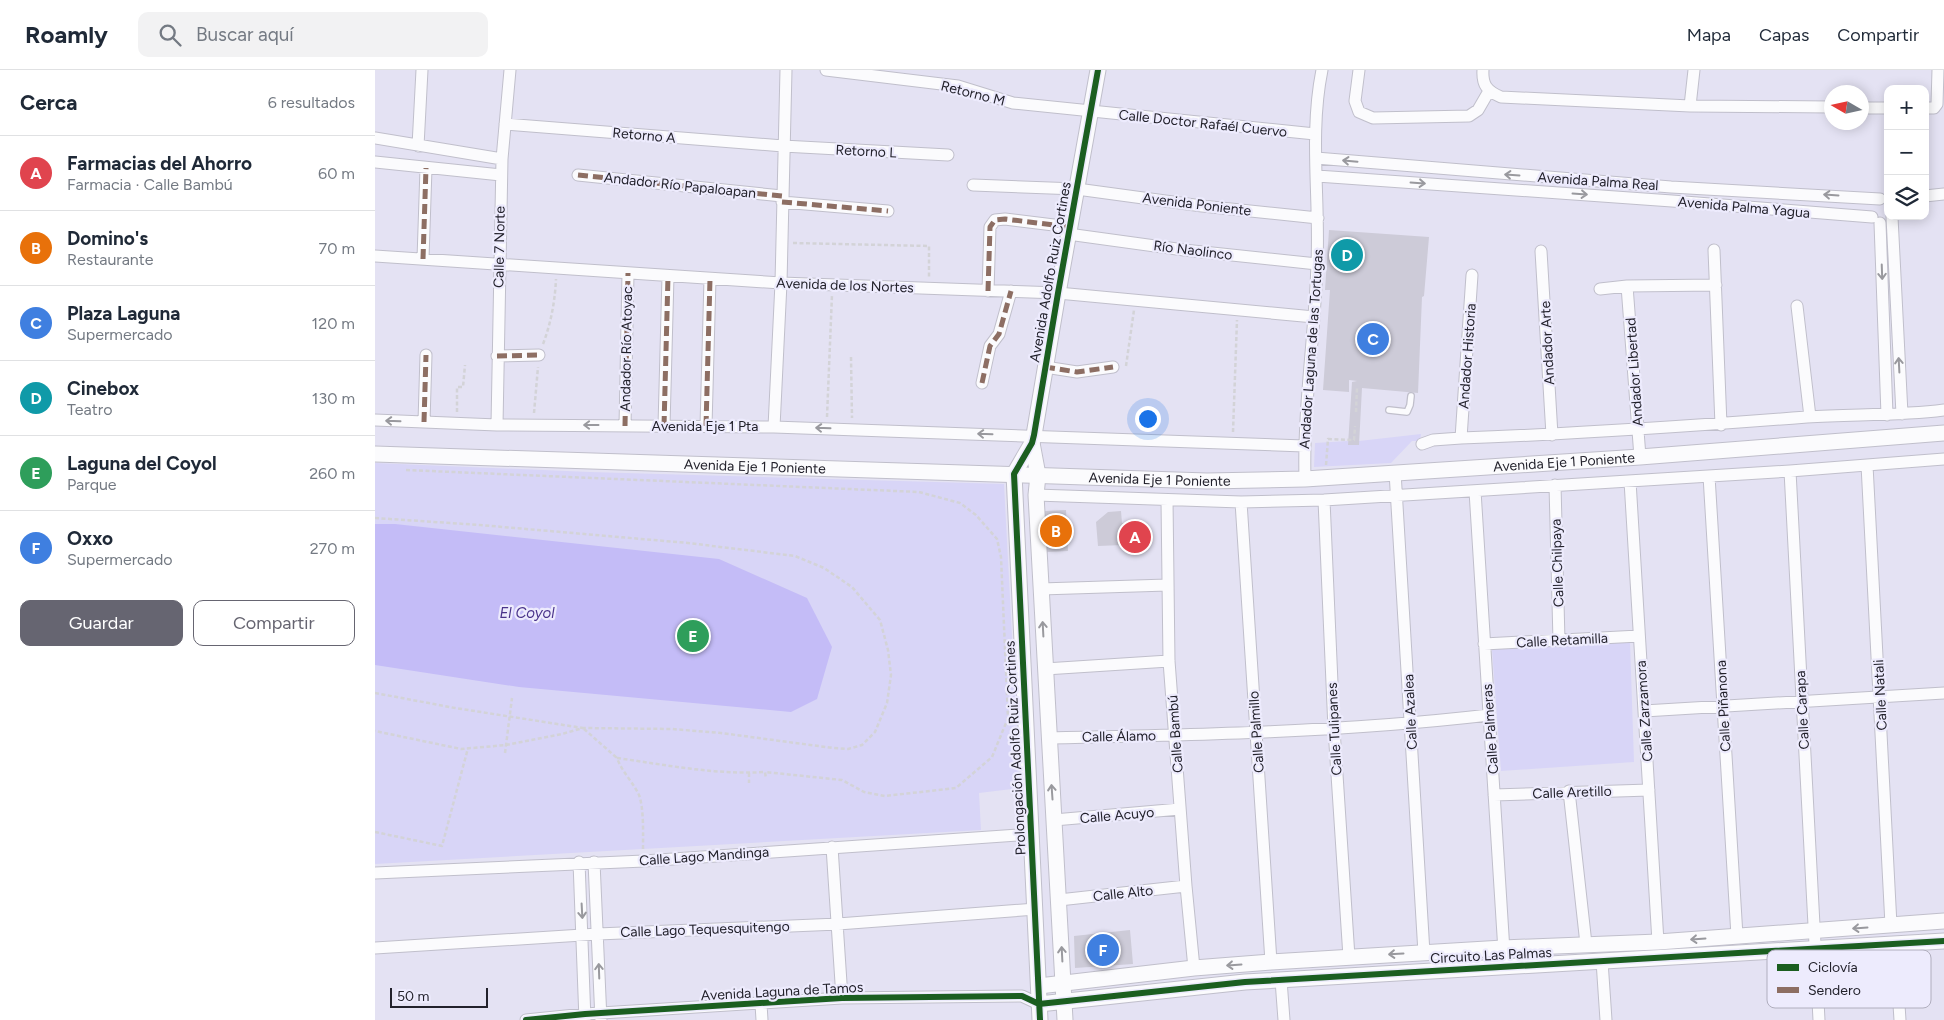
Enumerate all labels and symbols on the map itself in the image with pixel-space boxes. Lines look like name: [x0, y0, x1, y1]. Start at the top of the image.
street label: Retorno M: [939, 77, 1007, 110]
north arrow: [1824, 85, 1869, 130]
street label: Calle Doctor Rafaél Cuervo: [1118, 106, 1288, 141]
street label: Retorno A: [612, 124, 677, 147]
street label: Retorno L: [835, 141, 898, 162]
one-way arrow: [1342, 157, 1358, 166]
street label: Andador Río Papaloapan: [603, 169, 757, 202]
street label: Avenida Palma Real: [1537, 169, 1659, 194]
one-way arrow: [1504, 170, 1520, 179]
one-way arrow: [1410, 178, 1426, 187]
street label: Avenida Adolfo Ruiz Cortines: [1026, 180, 1075, 364]
street label: Avenida Poniente: [1142, 189, 1253, 220]
one-way arrow: [1572, 190, 1588, 199]
one-way arrow: [1823, 191, 1839, 200]
street label: Avenida Palma Yagua: [1677, 193, 1811, 222]
street label: Calle 7 Norte: [490, 205, 509, 288]
pin: D: [1331, 236, 1363, 274]
street label: Río Naolinco: [1152, 237, 1233, 264]
street label: Andador Laguna de las Tortugas: [1296, 249, 1327, 449]
one-way arrow: [1877, 263, 1887, 279]
street label: Avenida de los Nortes: [776, 275, 914, 296]
street label: Andador Río Atoyac: [617, 286, 636, 412]
street label: Andador Arte: [1537, 300, 1558, 385]
street label: Andador Historia: [1455, 303, 1480, 409]
street label: Andador Libertad: [1622, 317, 1647, 427]
pin: C: [1357, 320, 1389, 358]
one-way arrow: [1895, 357, 1904, 373]
your location: [1135, 406, 1161, 432]
one-way arrow: [385, 416, 402, 426]
street label: Avenida Eje 1 Pta: [652, 418, 758, 435]
one-way arrow: [583, 420, 599, 430]
one-way arrow: [815, 424, 831, 433]
one-way arrow: [978, 429, 994, 438]
street label: Avenida Eje 1 Poniente: [1493, 449, 1636, 476]
street label: Avenida Eje 1 Poniente: [684, 456, 826, 478]
street label: Avenida Eje 1 Poniente: [1088, 469, 1231, 490]
pin: B: [1040, 512, 1072, 550]
pin: A: [1119, 518, 1151, 556]
street label: Calle Chilpaya: [1547, 519, 1568, 607]
water label: El Coyol: [499, 604, 555, 622]
pin: E: [677, 617, 709, 655]
one-way arrow: [1039, 622, 1048, 638]
street label: Calle Retamilla: [1516, 630, 1608, 651]
street label: Prolongación Adolfo Ruiz Cortines: [1001, 640, 1030, 856]
street label: Calle Natali: [1870, 659, 1891, 731]
street label: Calle Zarzamora: [1632, 660, 1657, 762]
street label: Calle Piñanona: [1713, 660, 1734, 752]
street label: Calle Carapa: [1792, 670, 1813, 750]
street label: Calle Azalea: [1400, 674, 1421, 750]
street label: Calle Tulipanes: [1324, 682, 1345, 776]
street label: Calle Palmeras: [1479, 683, 1502, 775]
street label: Calle Palmillo: [1245, 690, 1268, 774]
street label: Calle Bambú: [1164, 694, 1187, 774]
street label: Calle Álamo: [1082, 727, 1156, 746]
street label: Calle Aretillo: [1532, 783, 1612, 802]
one-way arrow: [1048, 784, 1057, 800]
street label: Calle Acuyo: [1079, 804, 1155, 827]
street label: Calle Lago Mandinga: [639, 843, 770, 870]
street label: Calle Alto: [1092, 882, 1154, 905]
one-way arrow: [577, 903, 586, 919]
street label: Calle Lago Tequesquitengo: [620, 918, 790, 941]
one-way arrow: [1853, 923, 1869, 932]
pin: F: [1087, 931, 1119, 969]
one-way arrow: [1691, 934, 1707, 943]
street label: Circuito Las Palmas: [1430, 944, 1552, 967]
one-way arrow: [1057, 946, 1066, 962]
one-way arrow: [1389, 950, 1405, 959]
legend: [1767, 950, 1931, 1008]
text: Ciclovía: [1808, 959, 1858, 976]
one-way arrow: [1226, 960, 1242, 969]
one-way arrow: [594, 964, 604, 980]
street label: Avenida Laguna de Tamos: [700, 979, 864, 1004]
text: Sendero: [1808, 982, 1861, 999]
scale bar: [390, 985, 487, 1008]

